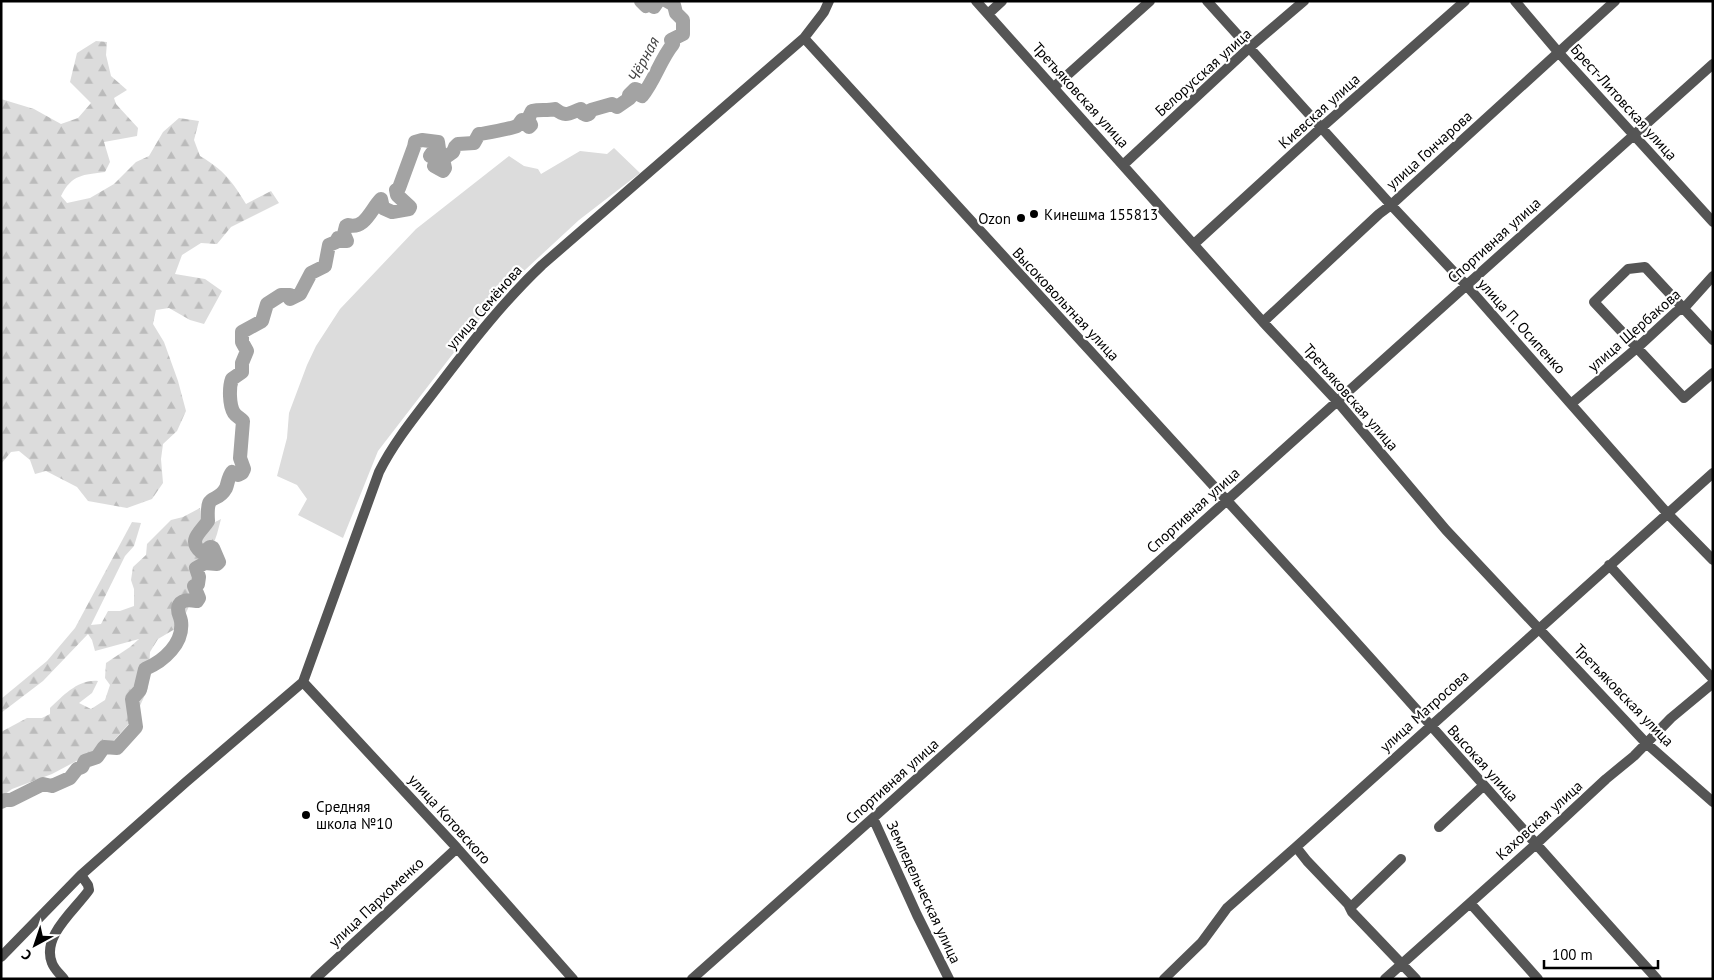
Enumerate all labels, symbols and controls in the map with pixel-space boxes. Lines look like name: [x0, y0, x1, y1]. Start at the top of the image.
street label: Белорусская улица: [1151, 24, 1255, 120]
water label: Чёрная: [623, 32, 663, 85]
street label: Третьяковская улица: [1029, 38, 1133, 152]
street label: Брест-Литовская улица: [1567, 40, 1681, 164]
street label: Киевская улица: [1274, 69, 1364, 153]
street label: улица Гончарова: [1382, 106, 1476, 194]
street label: Спортивная улица: [1443, 193, 1545, 287]
place label: Кинешма 155813: [1044, 205, 1158, 224]
marker: Кинешма 155813: [1028, 208, 1040, 220]
place label: Ozon: [978, 209, 1011, 228]
marker: Ozon: [1015, 212, 1027, 224]
street label: Высоковольтная улица: [1008, 243, 1124, 365]
street label: улица Семёнова: [442, 261, 526, 353]
street label: улица П. Осипенко: [1474, 274, 1570, 378]
street label: улица Щербакова: [1584, 284, 1684, 376]
street label: Третьяковская улица: [1299, 340, 1403, 454]
street label: Спортивная улица: [1142, 463, 1244, 557]
street label: Третьяковская улица: [1570, 640, 1678, 750]
street label: улица Матросова: [1376, 666, 1472, 756]
street label: Высокая улица: [1443, 721, 1523, 805]
street label: Спортивная улица: [841, 734, 943, 828]
street label: улица Котовского: [405, 770, 495, 868]
street label: Каховская улица: [1492, 776, 1586, 864]
place label: Средняя школа №10: [316, 797, 393, 833]
marker: Средняя школа №10: [300, 809, 312, 821]
street label: Земледельческая улица: [883, 818, 965, 966]
street label: улица Пархоменко: [324, 853, 428, 951]
north arrow: [10, 920, 60, 970]
scale bar: [1544, 938, 1658, 970]
text: С: [18, 945, 35, 964]
text: 100 m: [1552, 945, 1593, 964]

